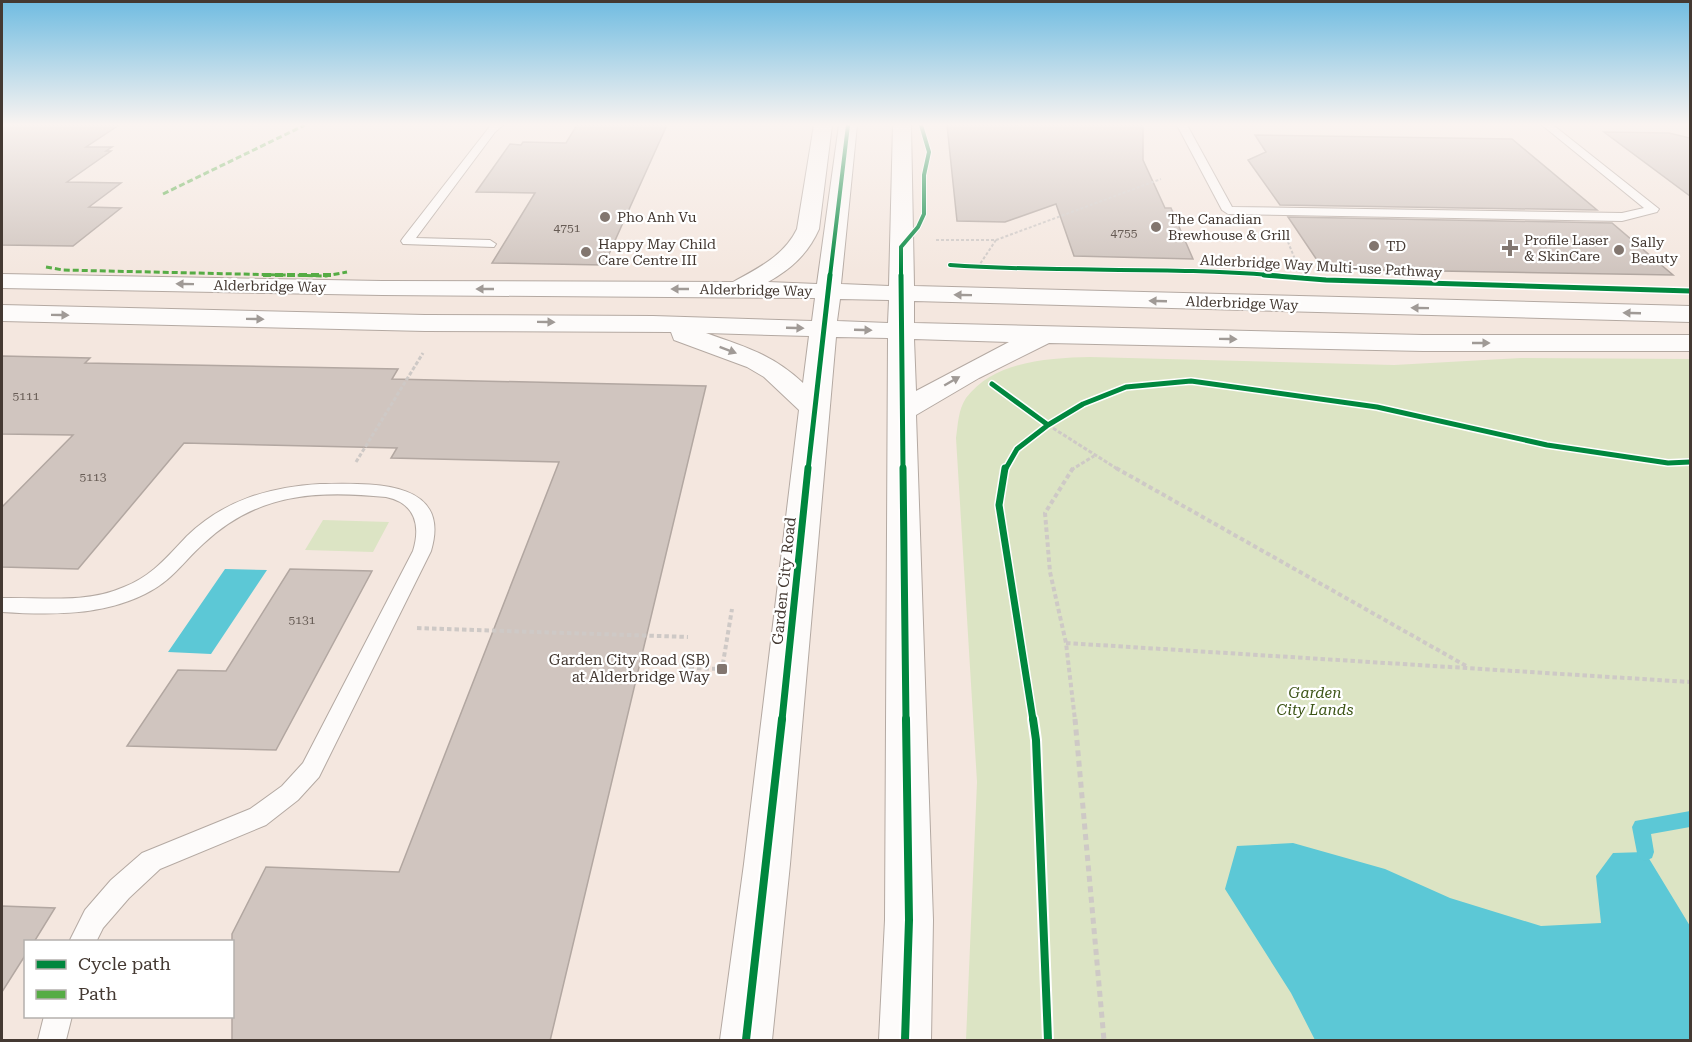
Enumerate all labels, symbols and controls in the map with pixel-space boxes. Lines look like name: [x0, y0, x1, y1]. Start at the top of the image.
place label: Pho Anh Vu: [617, 209, 697, 225]
marker: Pho Anh Vu: [598, 210, 612, 224]
place label: The Canadian Brewhouse & Grill: [1168, 211, 1291, 243]
marker: The Canadian Brewhouse & Grill: [1149, 220, 1163, 234]
house number: 4751: [554, 221, 581, 235]
house number: 4755: [1111, 226, 1138, 240]
place label: Profile Laser & SkinCare: [1524, 232, 1609, 264]
place label: Sally Beauty: [1631, 234, 1679, 266]
place label: Happy May Child Care Centre III: [598, 236, 716, 268]
place label: TD: [1386, 238, 1406, 254]
marker: TD: [1367, 239, 1381, 253]
marker: Profile Laser & SkinCare: [1501, 239, 1519, 257]
marker: Sally Beauty: [1612, 243, 1626, 257]
marker: Happy May Child Care Centre III: [579, 245, 593, 259]
street label: Alderbridge Way Multi-use Pathway: [1200, 252, 1443, 280]
street label: Alderbridge Way: [213, 277, 327, 295]
one-way arrow: [175, 280, 194, 289]
street label: Alderbridge Way: [699, 281, 813, 299]
one-way arrow: [475, 284, 494, 293]
one-way arrow: [670, 284, 689, 294]
one-way arrow: [954, 291, 973, 300]
street label: Alderbridge Way: [1185, 293, 1299, 313]
one-way arrow: [1149, 296, 1168, 306]
one-way arrow: [1411, 303, 1430, 313]
one-way arrow: [1623, 308, 1642, 318]
one-way arrow: [50, 310, 69, 319]
one-way arrow: [245, 314, 264, 323]
one-way arrow: [537, 317, 556, 327]
one-way arrow: [786, 323, 805, 332]
one-way arrow: [853, 325, 872, 334]
one-way arrow: [1219, 334, 1238, 344]
one-way arrow: [1472, 338, 1491, 348]
one-way arrow: [719, 346, 737, 355]
one-way arrow: [944, 376, 960, 387]
house number: 5111: [13, 389, 40, 403]
house number: 5113: [80, 470, 107, 484]
street label: Garden City Road: [768, 516, 800, 646]
house number: 5131: [289, 613, 316, 627]
place label: Garden City Road (SB) at Alderbridge Way: [549, 651, 710, 686]
marker: Garden City Road (SB) at Alderbridge Way: [715, 662, 729, 676]
park label: Garden City Lands: [1277, 684, 1353, 719]
legend: [24, 940, 234, 1018]
text: Cycle path: [78, 953, 171, 974]
text: Path: [78, 983, 117, 1004]

